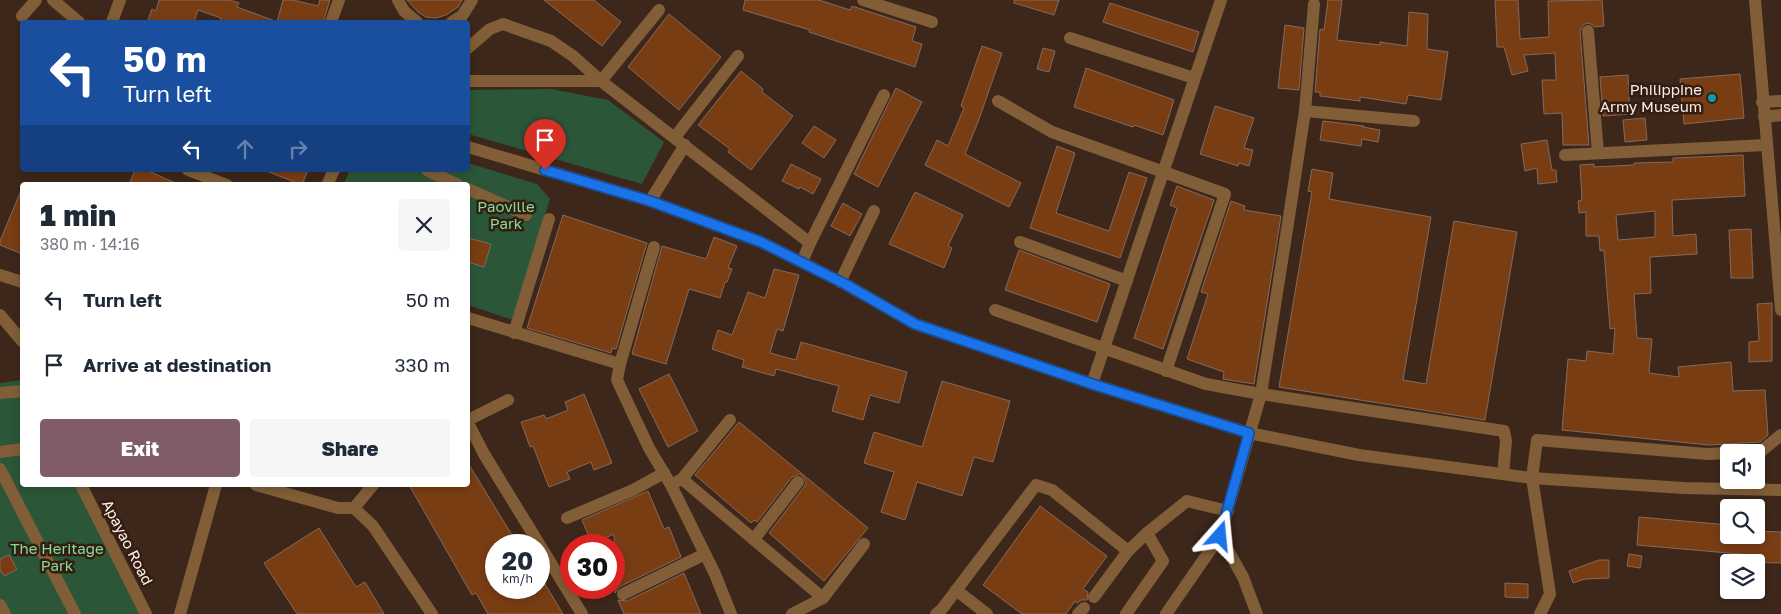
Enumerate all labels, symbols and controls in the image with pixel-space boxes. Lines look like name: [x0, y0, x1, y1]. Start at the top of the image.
text: 50 m: [123, 38, 206, 80]
icon: left: [40, 40, 105, 105]
text: Turn left: [123, 80, 212, 107]
place label: Philippine Army Museum: [1600, 80, 1702, 115]
marker: Philippine Army Museum: [1706, 92, 1718, 104]
pin: [524, 119, 566, 170]
icon: arrive: [531, 126, 559, 154]
icon: left: [178, 135, 206, 163]
icon: ahead: [231, 135, 259, 163]
icon: right: [284, 135, 312, 163]
text: 1 min: [40, 197, 116, 233]
park label: Paoville Park: [477, 197, 535, 232]
button: close: [398, 199, 450, 251]
text: 380 m · 14:16: [40, 234, 140, 254]
icon: left: [40, 286, 68, 314]
text: Turn left: [83, 288, 162, 311]
text: 50 m: [406, 288, 450, 311]
icon: arrive: [40, 351, 68, 379]
text: Arrive at destination: [83, 353, 271, 376]
text: 330 m: [394, 353, 450, 376]
button: Exit: [40, 419, 240, 477]
button: Share: [250, 419, 450, 477]
map controls: [1720, 444, 1765, 599]
button: sound: [1720, 444, 1765, 489]
street label: Apayao Road: [99, 496, 157, 588]
button: search: [1720, 499, 1765, 544]
position arrow: [1193, 509, 1245, 561]
speed limit sign: 30: [560, 534, 625, 599]
park label: The Heritage Park: [10, 539, 104, 574]
text: 20: [502, 545, 533, 576]
button: layers: [1720, 554, 1765, 599]
text: km/h: [502, 571, 533, 586]

